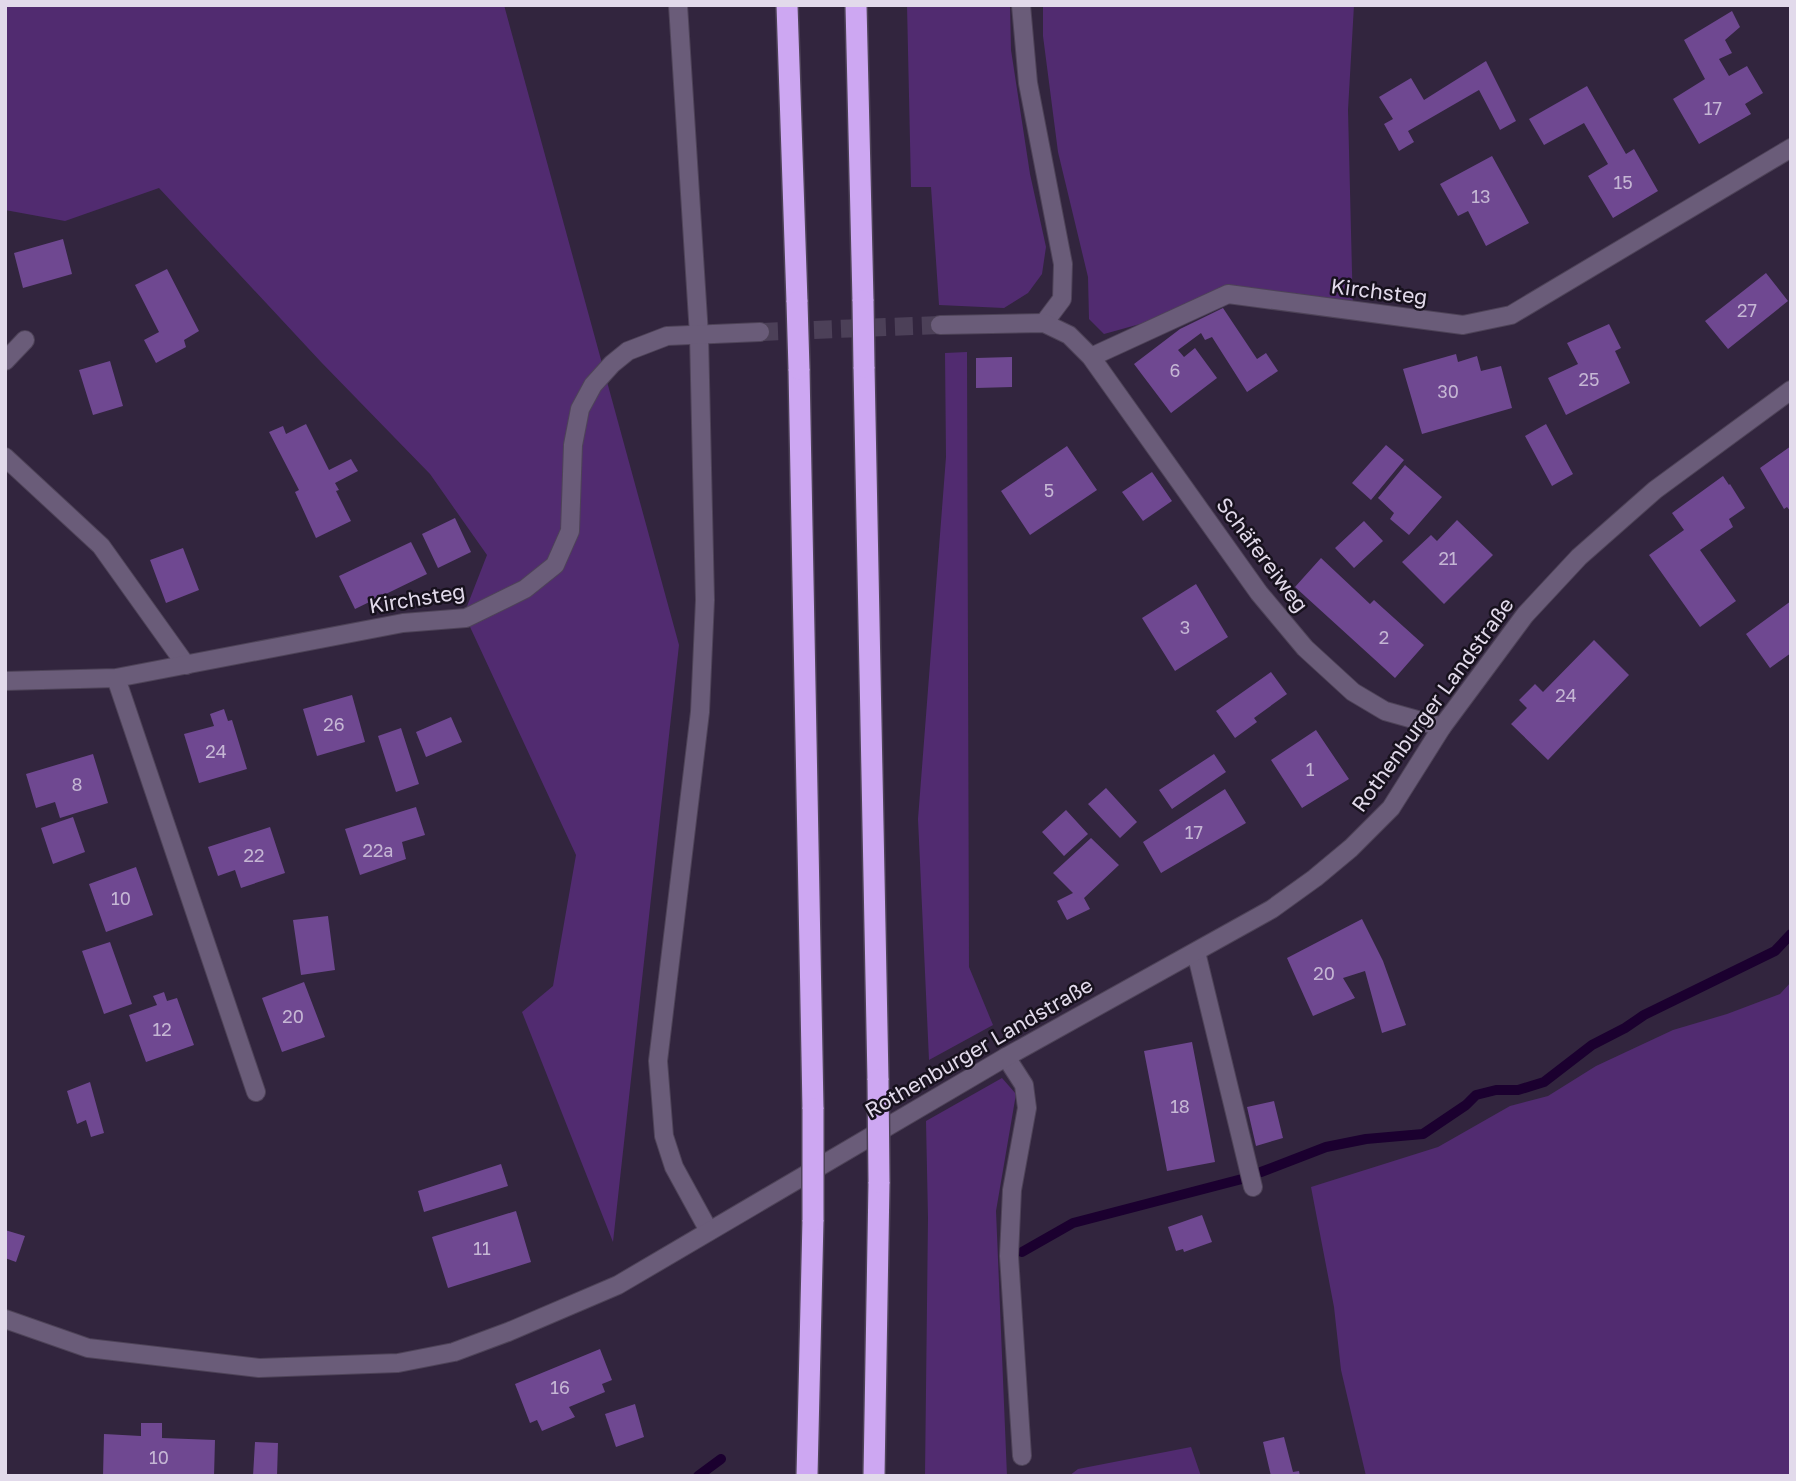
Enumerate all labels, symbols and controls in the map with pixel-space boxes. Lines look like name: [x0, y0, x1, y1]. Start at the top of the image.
house number: 17: [1704, 97, 1722, 119]
house number: 15: [1613, 171, 1633, 193]
house number: 13: [1471, 185, 1491, 207]
street label: Kirchsteg: [1329, 272, 1429, 310]
house number: 27: [1737, 299, 1757, 321]
house number: 6: [1170, 359, 1180, 381]
house number: 25: [1579, 368, 1599, 390]
house number: 30: [1437, 380, 1459, 402]
house number: 5: [1044, 479, 1054, 501]
street label: Schäfereiweg: [1211, 492, 1314, 617]
house number: 21: [1438, 547, 1458, 569]
street label: Kirchsteg: [367, 578, 467, 618]
street label: Rothenburger Landstraße: [1346, 592, 1519, 817]
house number: 3: [1180, 616, 1190, 638]
house number: 2: [1379, 626, 1389, 648]
house number: 24: [1555, 684, 1577, 706]
house number: 26: [323, 713, 345, 735]
house number: 24: [205, 740, 227, 762]
house number: 1: [1306, 758, 1315, 780]
house number: 8: [72, 773, 82, 795]
house number: 17: [1185, 821, 1203, 843]
house number: 22a: [362, 839, 394, 861]
house number: 22: [244, 844, 264, 866]
house number: 10: [111, 887, 131, 909]
house number: 20: [1313, 962, 1335, 984]
street label: Rothenburger Landstraße: [860, 971, 1097, 1123]
house number: 20: [282, 1005, 304, 1027]
house number: 12: [152, 1018, 172, 1040]
house number: 18: [1170, 1095, 1190, 1117]
house number: 11: [473, 1237, 491, 1259]
house number: 16: [550, 1376, 570, 1398]
house number: 10: [149, 1446, 169, 1468]

